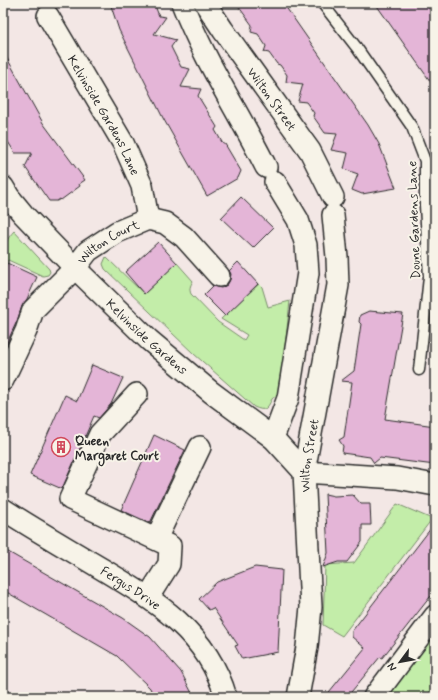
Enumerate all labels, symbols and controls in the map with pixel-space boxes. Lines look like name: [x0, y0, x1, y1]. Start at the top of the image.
street label: Kelvinside Gardens Lane: [63, 52, 143, 178]
street label: Wilton Street: [243, 64, 300, 135]
street label: Doune Gardens Lane: [404, 160, 425, 279]
street label: Wilton Court: [74, 216, 142, 268]
street label: Kelvinside Gardens: [102, 296, 191, 379]
street label: Wilton Street: [297, 418, 323, 493]
place label: Queen Margaret Court: [75, 433, 159, 467]
building icon: Queen Margaret Court: [50, 436, 72, 458]
street label: Fergus Drive: [97, 563, 164, 614]
north arrow: [380, 642, 420, 682]
text: N: [384, 660, 400, 674]

